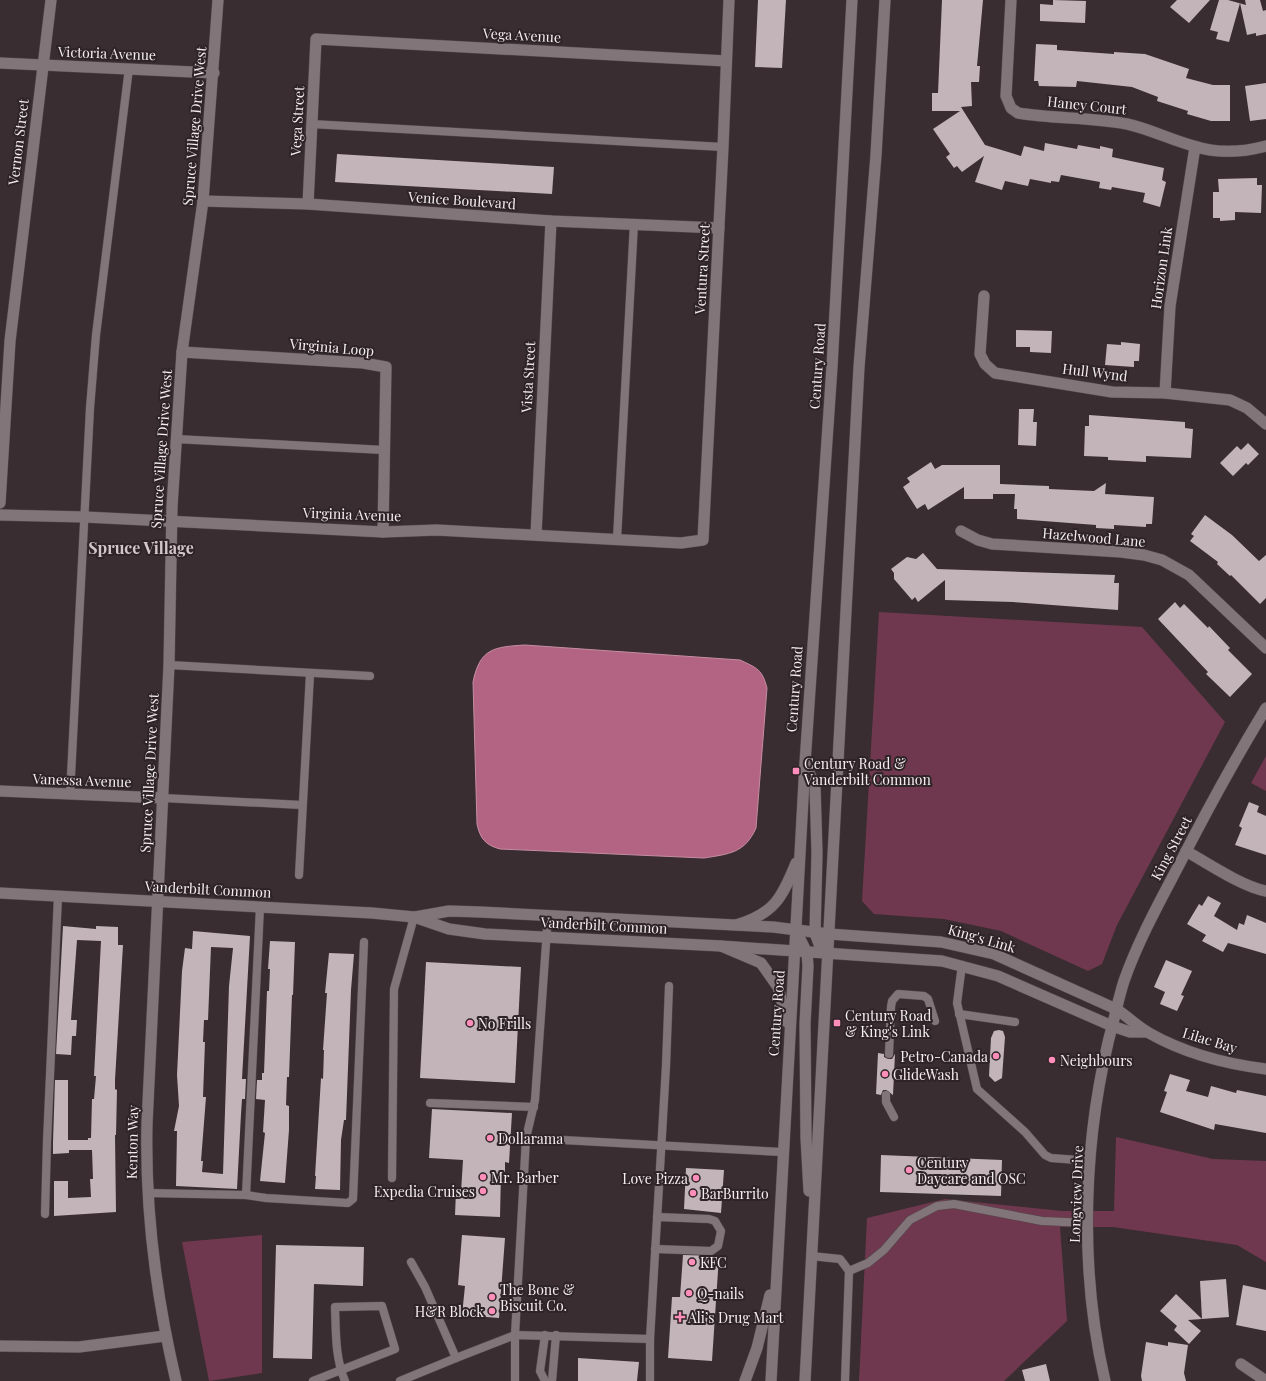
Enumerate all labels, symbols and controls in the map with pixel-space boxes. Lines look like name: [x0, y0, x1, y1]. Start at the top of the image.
street label: Vega Avenue: [481, 23, 562, 47]
street label: Victoria Avenue: [57, 42, 156, 64]
street label: Spruce Village Drive West: [178, 45, 211, 206]
street label: Vega Street: [286, 84, 308, 158]
street label: Haney Court: [1046, 91, 1129, 119]
street label: Vernon Street: [3, 97, 33, 187]
street label: Venice Boulevard: [406, 187, 517, 213]
street label: Ventura Street: [690, 222, 714, 316]
street label: Horizon Link: [1146, 225, 1176, 310]
street label: Century Road: [805, 322, 829, 410]
street label: Virginia Loop: [288, 334, 375, 360]
street label: Vista Street: [517, 340, 539, 414]
street label: Hull Wynd: [1061, 359, 1129, 385]
street label: Spruce Village Drive West: [146, 368, 176, 529]
street label: Virginia Avenue: [301, 503, 402, 525]
street label: Hazelwood Lane: [1042, 523, 1146, 551]
district label: Spruce Village: [88, 537, 194, 558]
street label: Century Road: [782, 645, 806, 733]
street label: Spruce Village Drive West: [135, 692, 163, 853]
place label: Century Road & Vanderbilt Common: [803, 754, 931, 789]
marker: Century Road & Vanderbilt Common: [791, 766, 801, 776]
street label: Vanessa Avenue: [31, 769, 132, 791]
street label: King Street: [1146, 812, 1196, 883]
street label: Vanderbilt Common: [143, 876, 272, 902]
street label: Vanderbilt Common: [539, 912, 668, 938]
street label: King's Link: [946, 919, 1018, 957]
street label: Century Road: [764, 969, 788, 1057]
place label: Century Road & King's Link: [845, 1006, 931, 1041]
place label: No Frills: [478, 1014, 531, 1033]
marker: No Frills: [465, 1018, 475, 1028]
marker: Century Road & King's Link: [832, 1018, 842, 1028]
street label: Lilac Bay: [1180, 1023, 1240, 1057]
place label: Petro-Canada: [900, 1047, 988, 1066]
marker: Petro-Canada: [991, 1051, 1001, 1061]
place label: Neighbours: [1060, 1051, 1133, 1070]
marker: Neighbours: [1047, 1055, 1057, 1065]
place label: GlideWash: [893, 1065, 960, 1084]
marker: GlideWash: [880, 1069, 890, 1079]
street label: Kenton Way: [122, 1105, 142, 1179]
place label: Dollarama: [498, 1129, 563, 1148]
marker: Dollarama: [485, 1133, 495, 1143]
street label: Longview Drive: [1065, 1145, 1087, 1243]
place label: Century Daycare and OSC: [917, 1153, 1026, 1188]
marker: Century Daycare and OSC: [904, 1165, 914, 1175]
place label: Mr. Barber: [491, 1168, 560, 1187]
place label: Love Pizza: [622, 1169, 688, 1188]
marker: Mr. Barber: [478, 1172, 488, 1182]
marker: Love Pizza: [691, 1173, 701, 1183]
place label: Expedia Cruises: [374, 1182, 475, 1201]
place label: BarBurrito: [701, 1184, 769, 1203]
marker: Expedia Cruises: [478, 1186, 488, 1196]
marker: BarBurrito: [688, 1188, 698, 1198]
place label: KFC: [700, 1253, 727, 1272]
marker: KFC: [687, 1257, 697, 1267]
place label: The Bone & Biscuit Co.: [500, 1280, 575, 1315]
place label: Q-nails: [697, 1284, 744, 1303]
marker: Q-nails: [684, 1288, 694, 1298]
marker: The Bone & Biscuit Co.: [487, 1292, 497, 1302]
place label: H&R Block: [415, 1302, 484, 1321]
marker: H&R Block: [487, 1306, 497, 1316]
place label: Ali’s Drug Mart: [687, 1308, 785, 1327]
marker: Ali’s Drug Mart: [675, 1312, 685, 1322]

